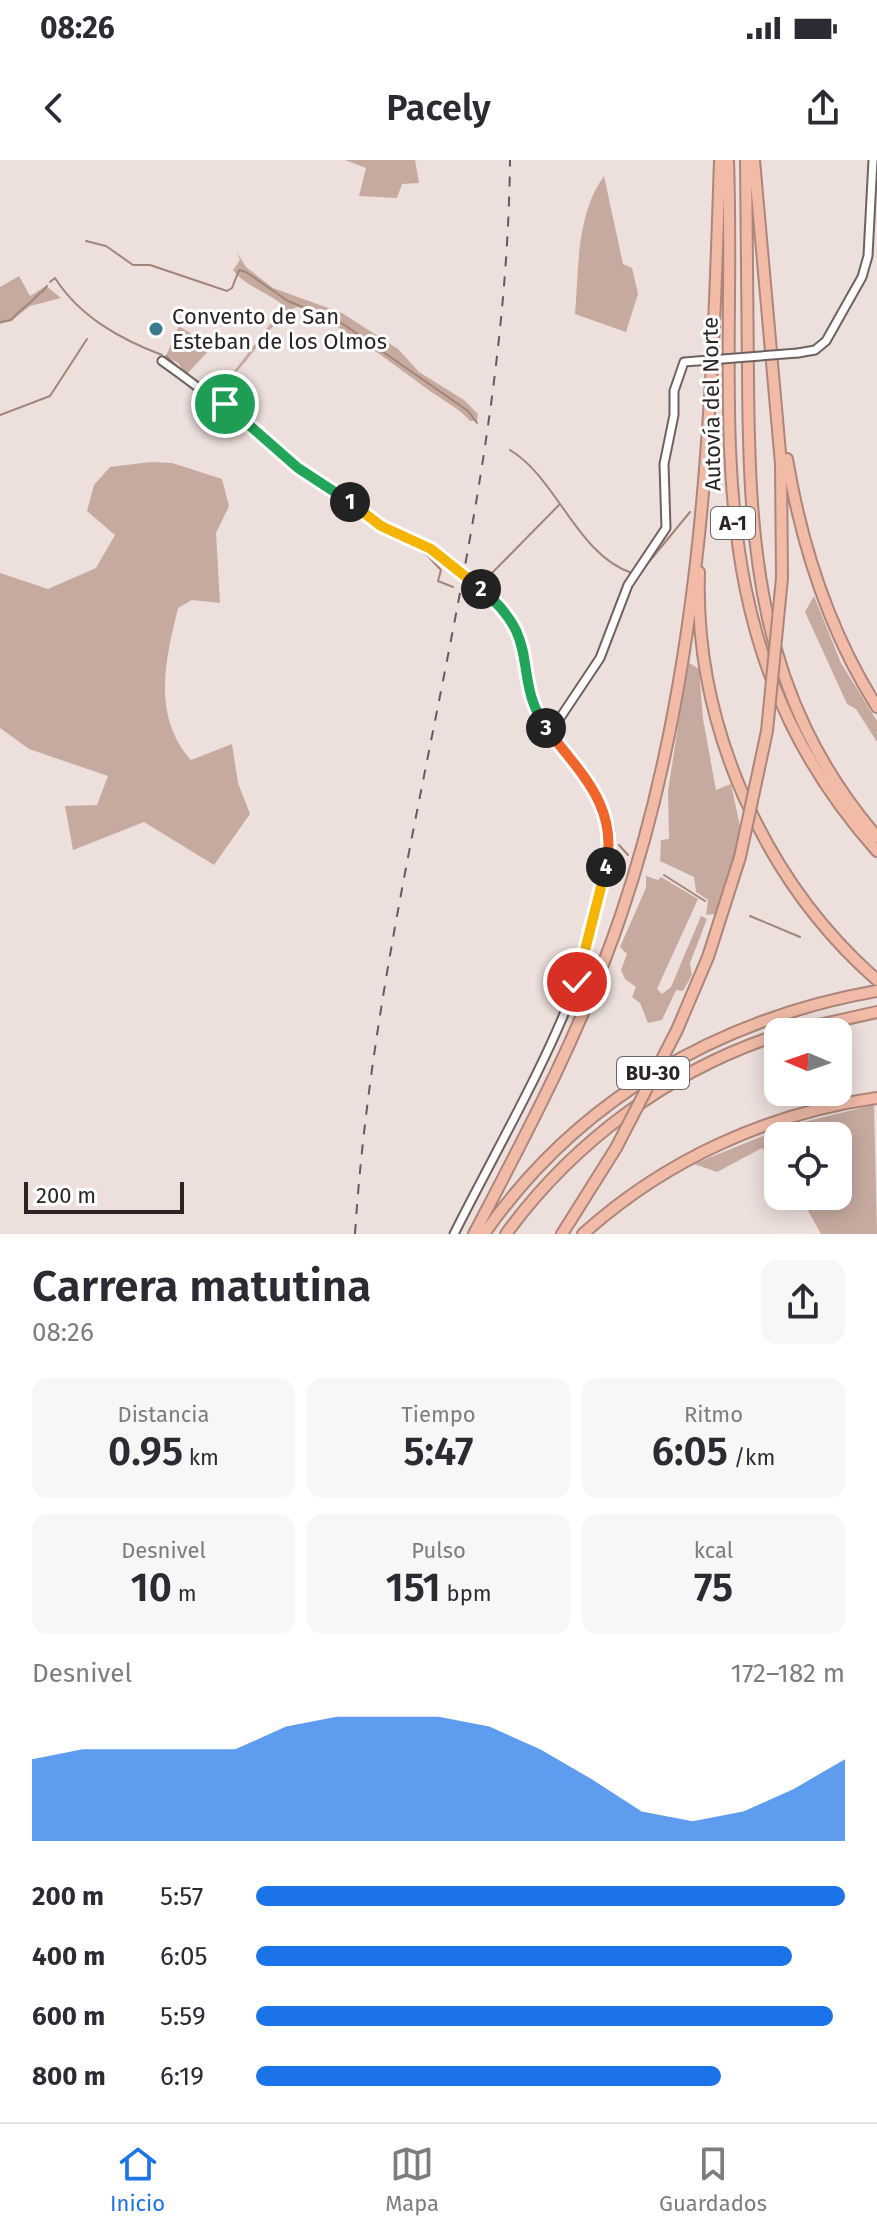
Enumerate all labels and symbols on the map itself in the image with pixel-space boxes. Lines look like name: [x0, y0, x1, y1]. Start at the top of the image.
place label: Convento de San Esteban de los Olmos: [172, 303, 387, 355]
street label: Autovía del Norte: [696, 317, 727, 491]
marker: Convento de San Esteban de los Olmos: [147, 320, 165, 338]
pin: [191, 370, 259, 438]
pin: 1: [330, 482, 370, 522]
road number: A-1: [711, 507, 755, 539]
pin: 2: [461, 569, 501, 609]
pin: 3: [526, 708, 566, 748]
pin: 4: [586, 847, 626, 887]
pin: [543, 948, 611, 1016]
north arrow: [764, 1018, 852, 1106]
road number: BU-30: [617, 1057, 689, 1089]
scale bar: [24, 1178, 184, 1214]

